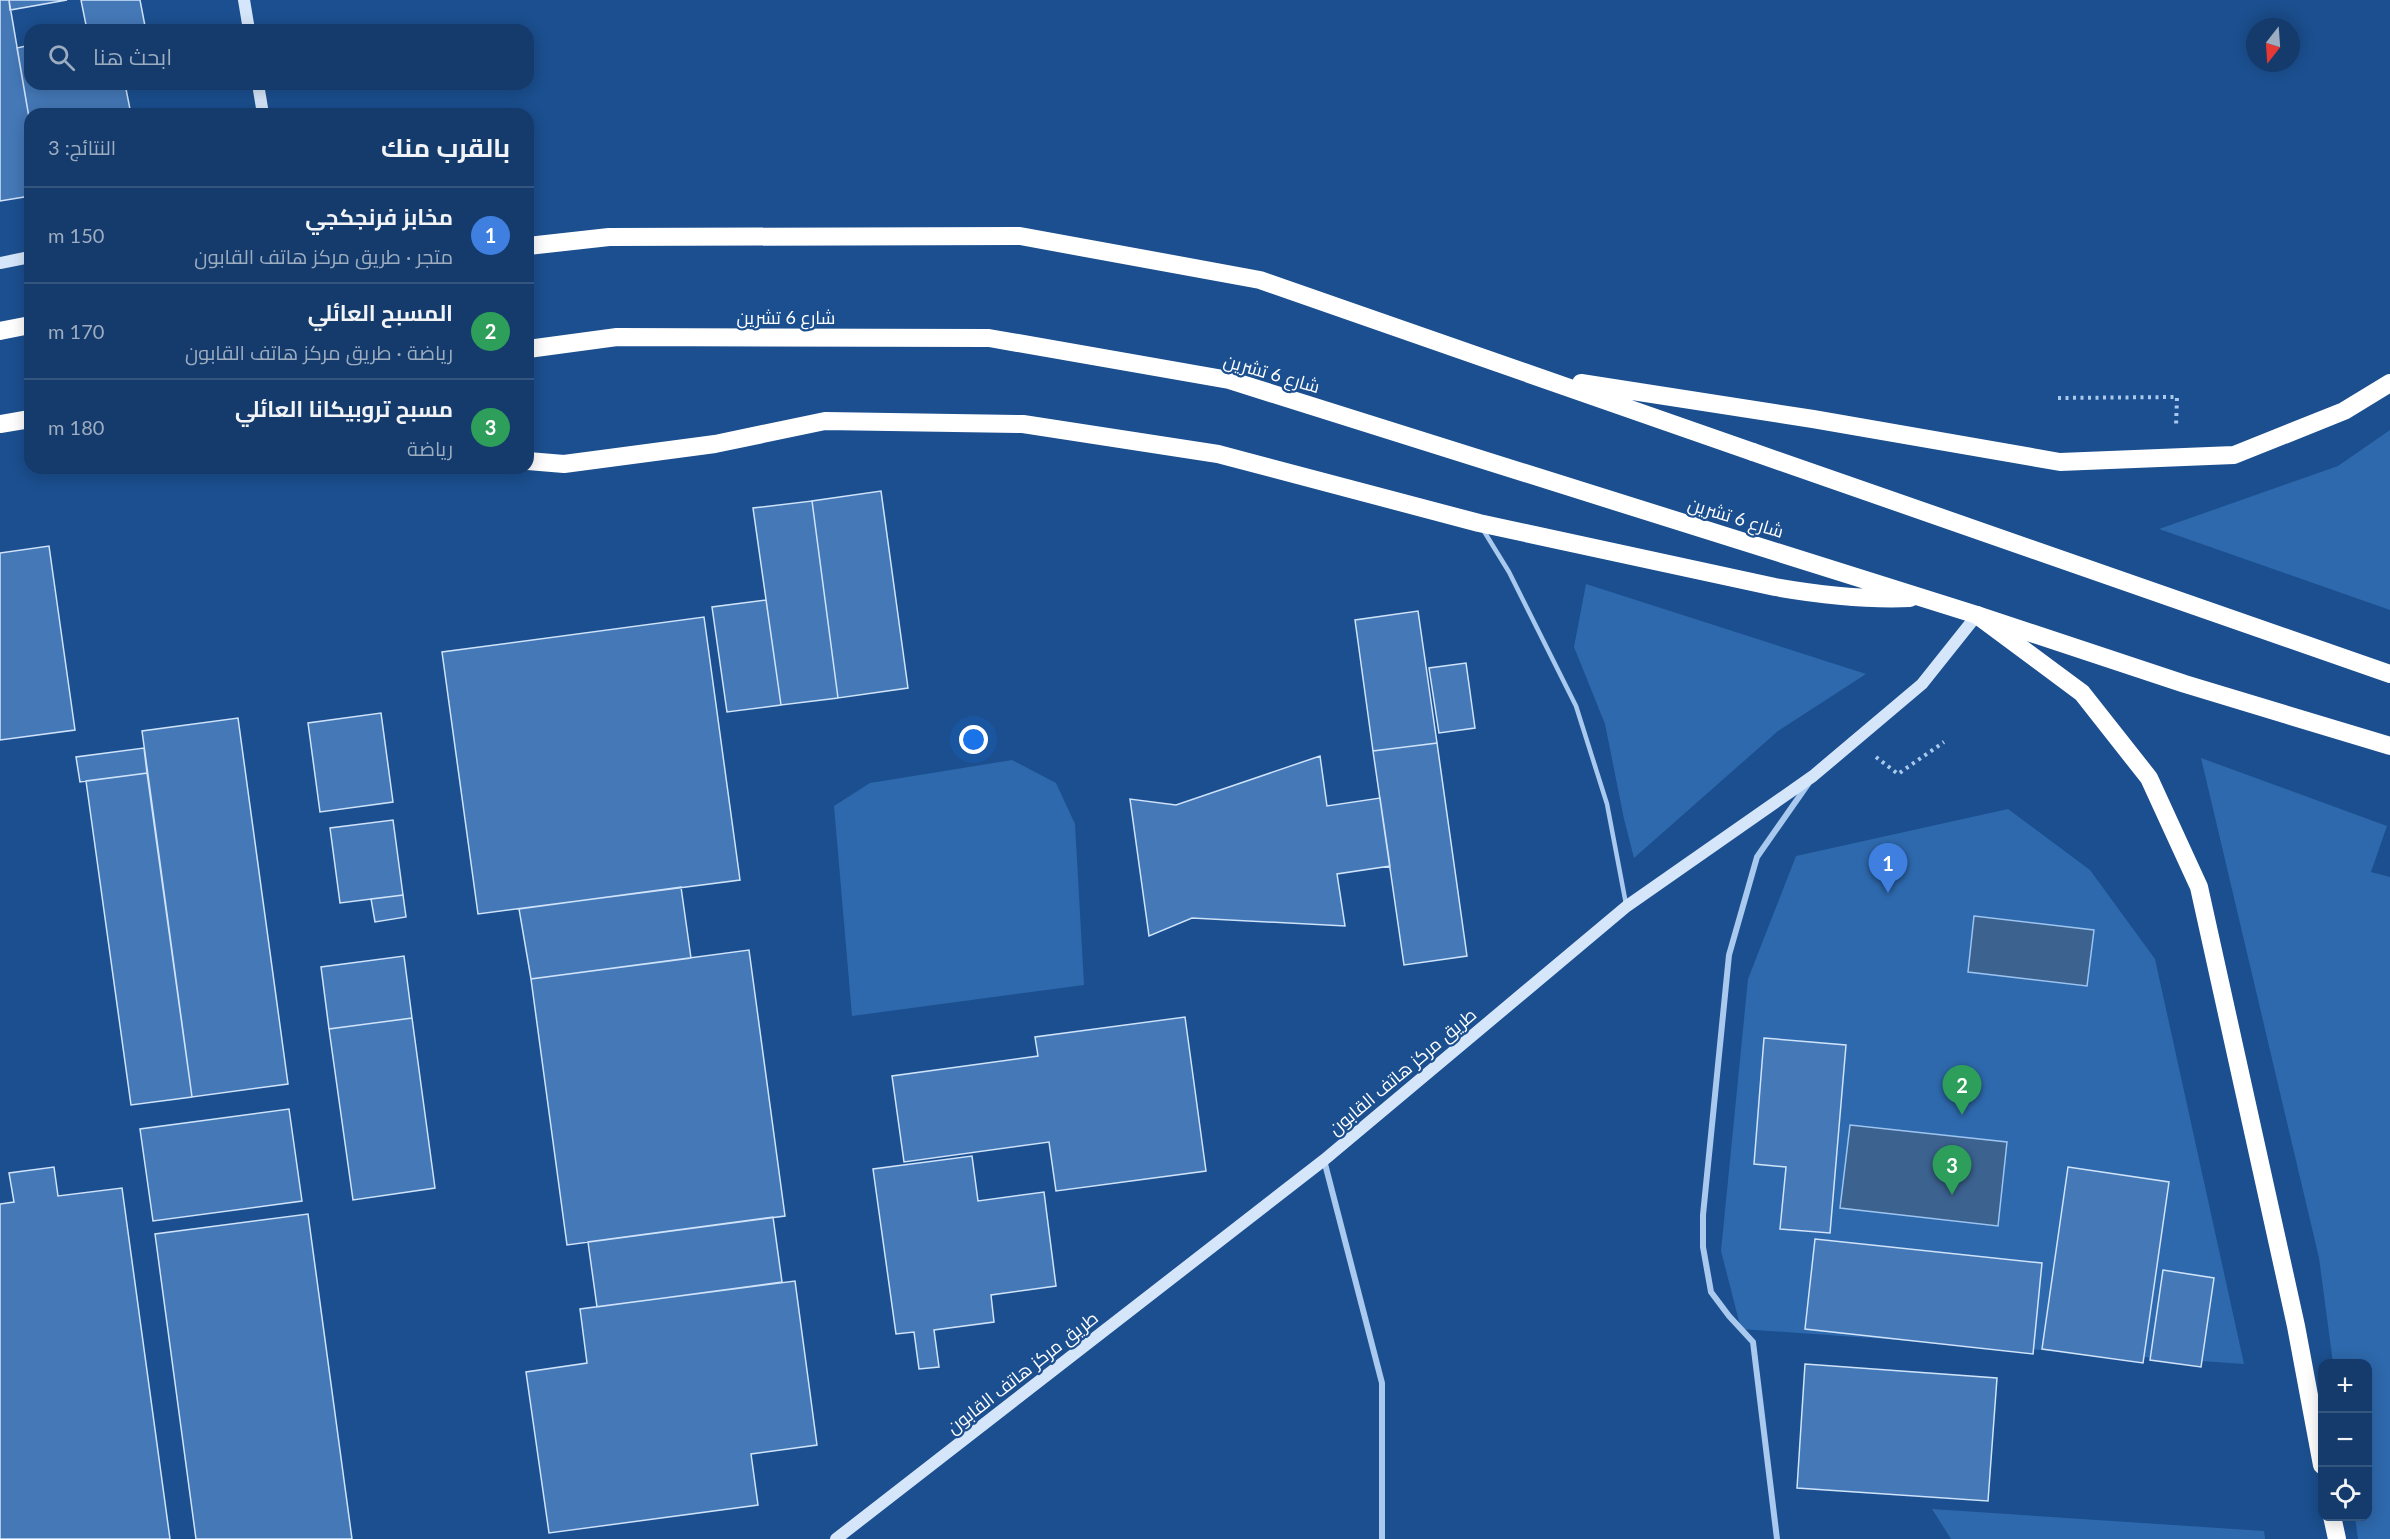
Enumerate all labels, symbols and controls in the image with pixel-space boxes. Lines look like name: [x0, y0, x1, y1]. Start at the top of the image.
north arrow: [2246, 18, 2300, 72]
search box: [24, 24, 534, 90]
icon: search: [45, 41, 78, 74]
text: ابحث هنا: [93, 43, 172, 70]
text: بالقرب منك: [381, 131, 510, 163]
text: النتائج: 3: [48, 135, 116, 159]
text: مخابز فرنجكجي: [305, 203, 453, 230]
text: 150 m: [48, 223, 104, 247]
text: 1: [485, 223, 496, 247]
text: متجر · طريق مركز هاتف القابون: [194, 244, 453, 268]
text: المسبح العائلي: [308, 299, 453, 326]
street label: شارع 6 تشرين: [737, 306, 835, 330]
text: 170 m: [48, 319, 104, 343]
text: 2: [485, 319, 496, 343]
text: رياضة · طريق مركز هاتف القابون: [185, 340, 453, 364]
street label: شارع 6 تشرين: [1221, 349, 1323, 399]
text: مسبح تروبيكانا العائلي: [235, 395, 453, 422]
text: 180 m: [48, 415, 104, 439]
text: 3: [485, 415, 496, 439]
text: رياضة: [407, 436, 453, 460]
street label: شارع 6 تشرين: [1685, 492, 1786, 544]
your location: [959, 725, 988, 754]
pin: 1: [1868, 844, 1908, 893]
street label: طريق مركز هاتف القابون: [1324, 1003, 1482, 1141]
pin: 2: [1942, 1066, 1982, 1115]
pin: 3: [1932, 1146, 1972, 1195]
street label: طريق مركز هاتف القابون: [942, 1306, 1103, 1439]
map controls: [2318, 1359, 2372, 1521]
button: +: [2318, 1359, 2372, 1413]
button: −: [2318, 1413, 2372, 1467]
button: locate: [2318, 1467, 2372, 1521]

